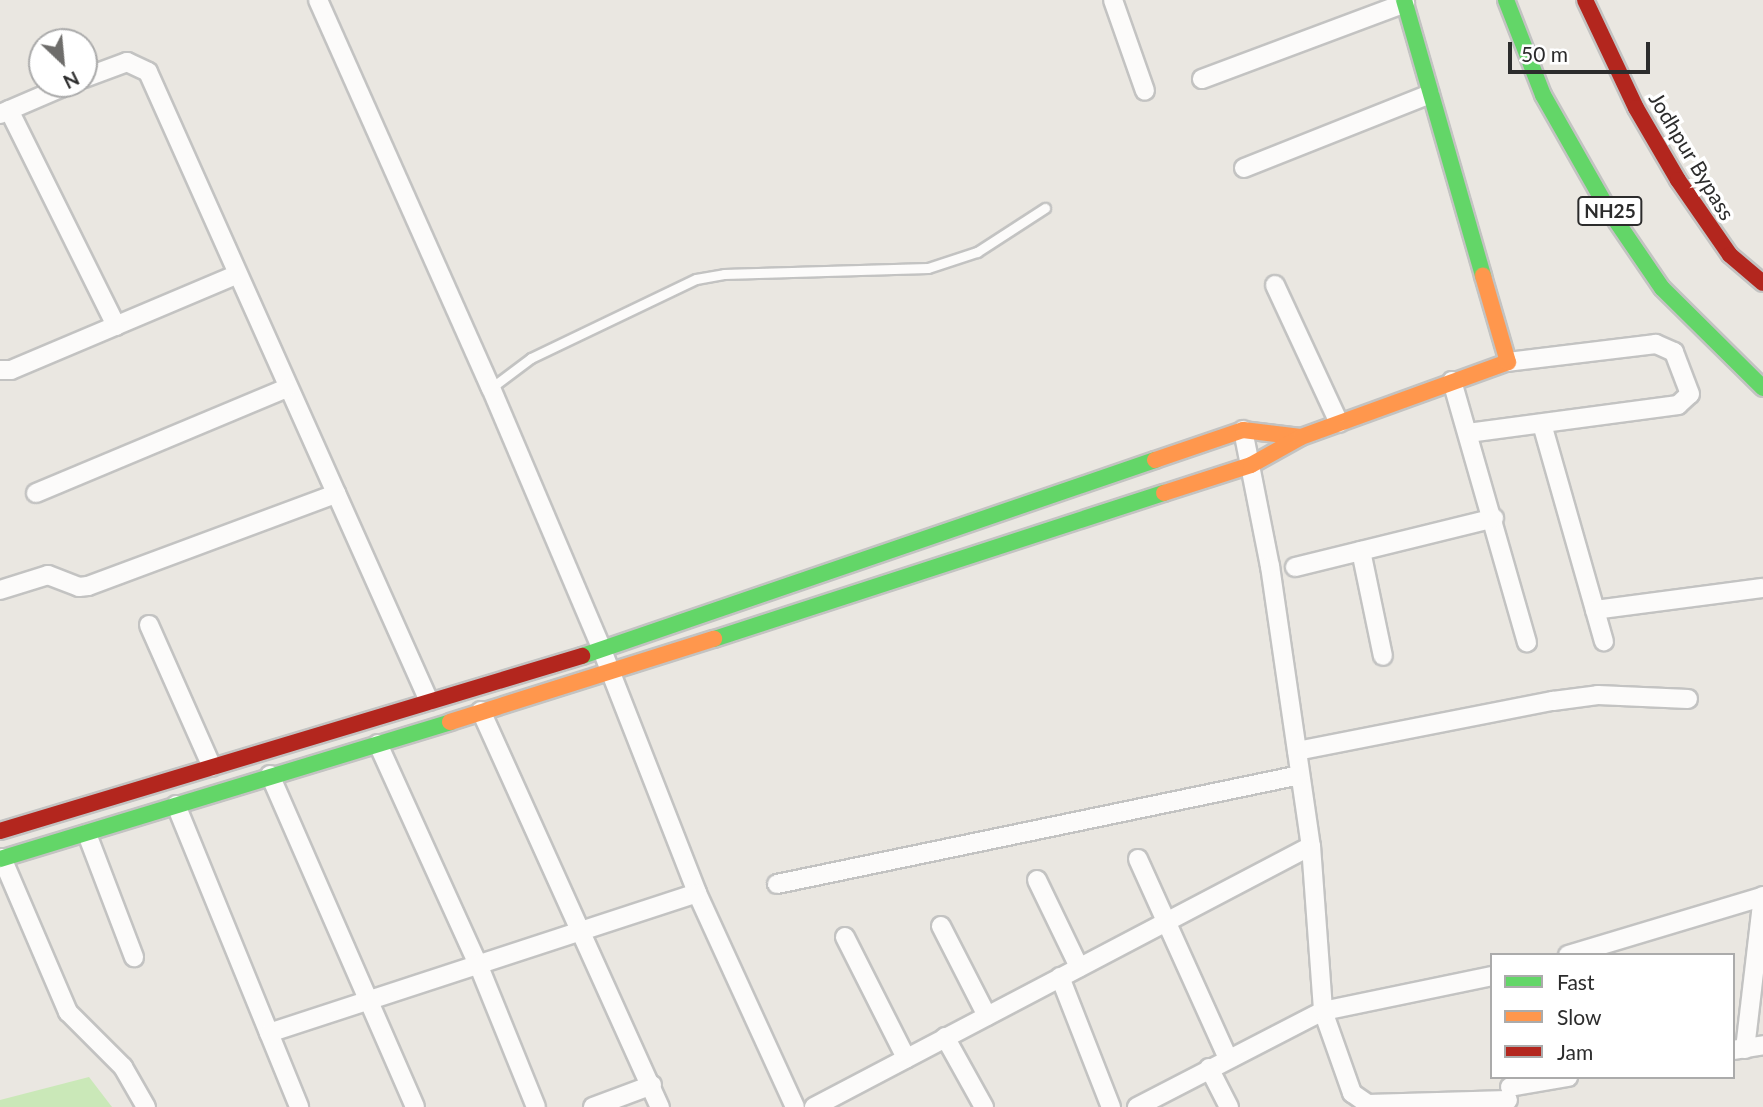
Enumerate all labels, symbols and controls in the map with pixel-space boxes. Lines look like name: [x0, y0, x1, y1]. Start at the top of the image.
north arrow: [28, 28, 98, 98]
scale bar: [1511, 28, 1653, 72]
text: 50 m: [1521, 41, 1568, 66]
text: N: [60, 67, 83, 94]
street label: Jodhpur Bypass: [1644, 87, 1740, 225]
road number: NH25: [1577, 196, 1643, 226]
legend: [1490, 953, 1735, 1079]
text: Fast: [1557, 969, 1594, 994]
text: Slow: [1557, 1004, 1601, 1029]
text: Jam: [1557, 1039, 1593, 1064]

